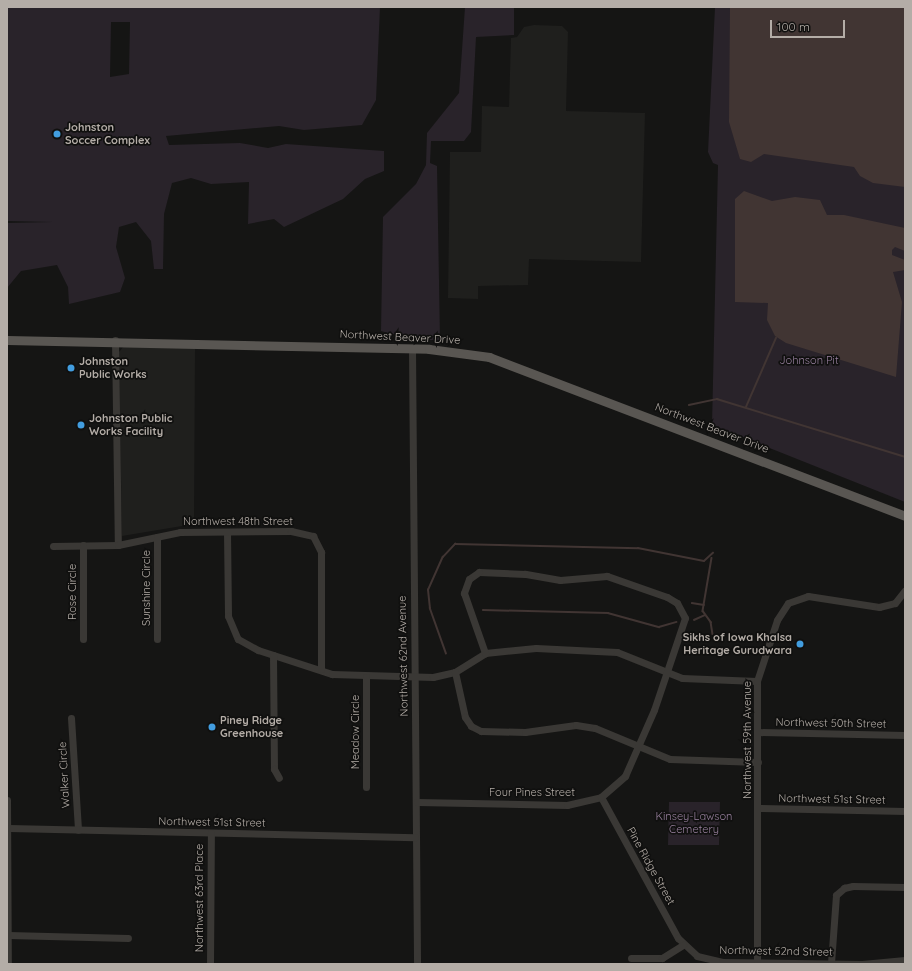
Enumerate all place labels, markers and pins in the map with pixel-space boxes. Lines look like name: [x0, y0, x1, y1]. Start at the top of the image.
place label: Johnston Soccer Complex: [65, 121, 150, 147]
marker: Johnston Soccer Complex: [52, 129, 62, 139]
place label: Johnston Public Works: [79, 355, 147, 381]
marker: Johnston Public Works: [66, 363, 76, 373]
place label: Johnston Public Works Facility: [89, 412, 172, 438]
marker: Johnston Public Works Facility: [76, 420, 86, 430]
place label: Sikhs of Iowa Khalsa Heritage Gurudwara: [683, 631, 792, 657]
marker: Sikhs of Iowa Khalsa Heritage Gurudwara: [795, 639, 805, 649]
place label: Piney Ridge Greenhouse: [220, 714, 283, 740]
marker: Piney Ridge Greenhouse: [207, 722, 217, 732]

